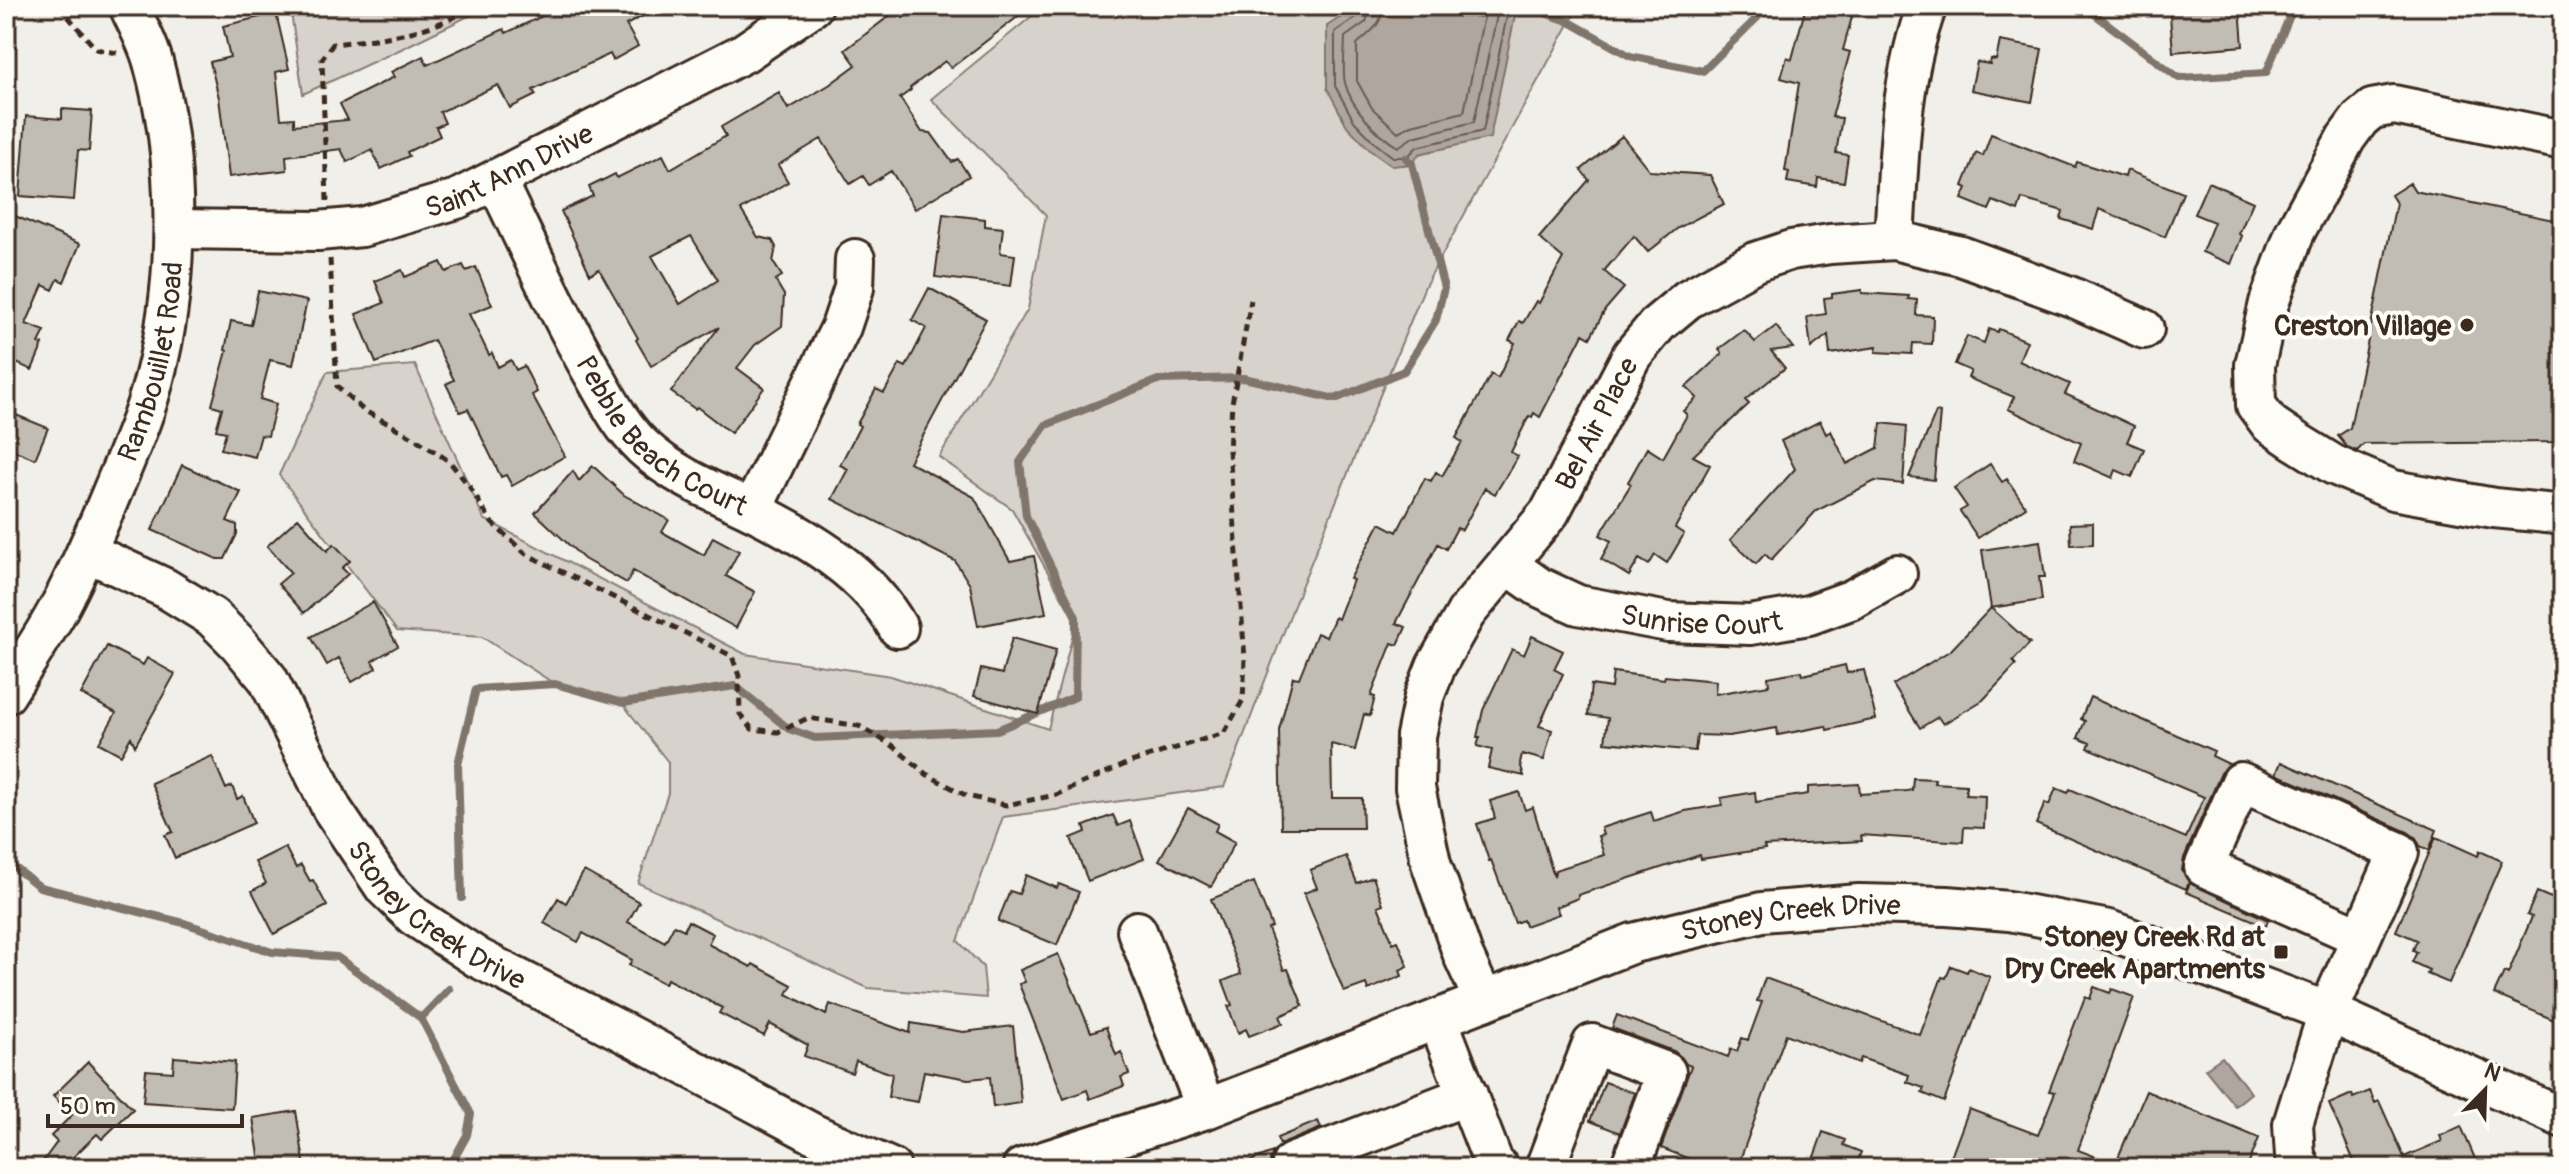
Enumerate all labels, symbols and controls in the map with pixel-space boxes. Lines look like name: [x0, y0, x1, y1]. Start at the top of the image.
street label: Saint Ann Drive: [421, 117, 600, 226]
street label: Rambouillet Road: [111, 261, 191, 467]
place label: Creston Village: [2274, 309, 2452, 344]
marker: Creston Village: [2458, 316, 2476, 334]
street label: Pebble Beach Court: [568, 350, 753, 525]
street label: Bel Air Place: [1549, 352, 1647, 496]
street label: Sunrise Court: [1618, 598, 1786, 644]
street label: Stoney Creek Drive: [339, 834, 531, 998]
street label: Stoney Creek Drive: [1678, 888, 1901, 950]
place label: Stoney Creek Rd at Dry Creek Apartments: [2004, 920, 2266, 987]
marker: Stoney Creek Rd at Dry Creek Apartments: [2272, 943, 2290, 961]
north arrow: [2445, 1050, 2525, 1130]
text: N: [2480, 1057, 2505, 1088]
scale bar: [48, 1078, 242, 1128]
text: 50 m: [60, 1092, 116, 1121]

